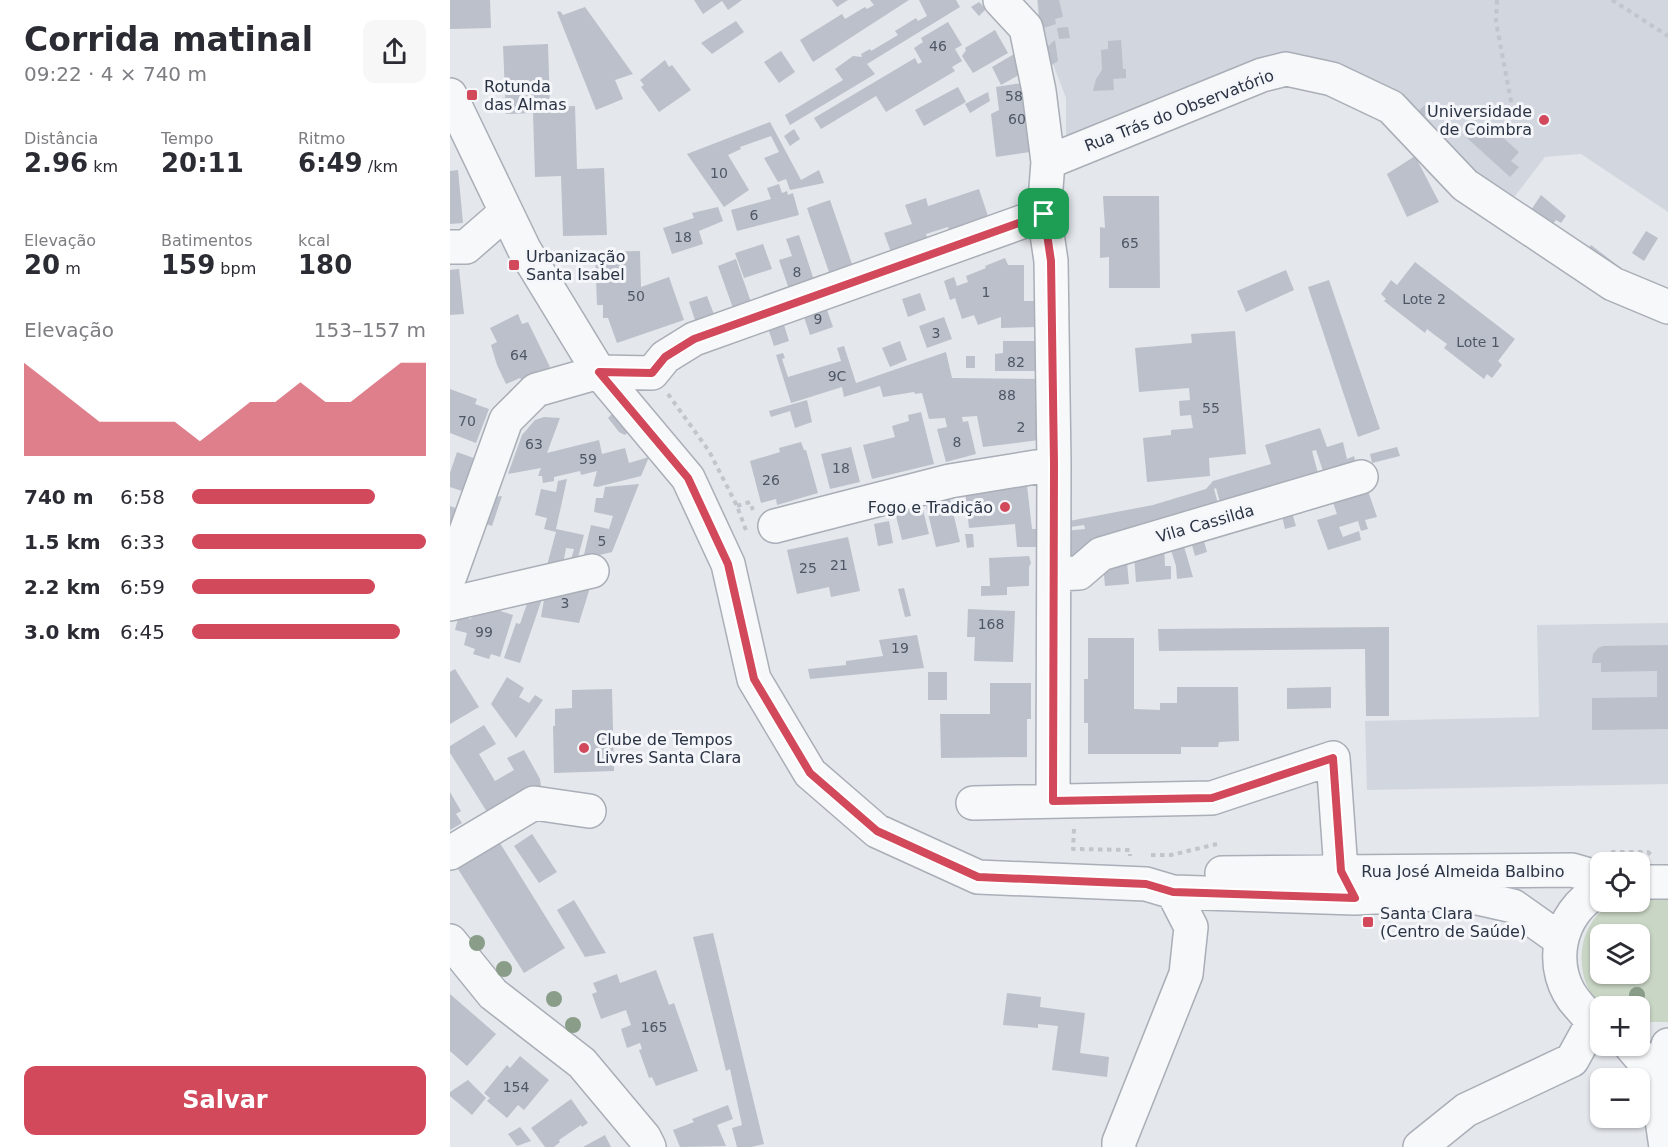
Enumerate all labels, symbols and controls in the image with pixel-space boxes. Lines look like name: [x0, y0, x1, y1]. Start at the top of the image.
text: Corrida matinal: [24, 20, 313, 59]
button: share: [363, 20, 426, 83]
house number: 46: [929, 38, 947, 54]
text: 09:22 · 4 × 740 m: [24, 62, 207, 86]
street label: Rua Trás do Observatório: [1082, 66, 1277, 155]
place label: Rotunda das Almas: [484, 77, 567, 114]
marker: Rotunda das Almas: [465, 88, 479, 102]
house number: 58: [1005, 88, 1023, 104]
place label: Universidade de Coimbra: [1427, 102, 1532, 139]
house number: 60: [1008, 111, 1026, 127]
marker: Universidade de Coimbra: [1537, 113, 1551, 127]
text: Distância: [24, 129, 98, 148]
text: Tempo: [161, 129, 213, 148]
text: Ritmo: [298, 129, 345, 148]
text: 2.96: [24, 148, 88, 178]
text: 20:11: [161, 148, 244, 178]
text: 6:49: [298, 148, 363, 178]
text: km: [88, 157, 118, 176]
text: /km: [363, 157, 398, 176]
house number: 10: [710, 165, 728, 181]
pin: [1018, 188, 1069, 239]
icon: arrive: [1027, 197, 1060, 230]
house number: 6: [750, 207, 759, 223]
house number: 18: [674, 229, 692, 245]
text: Elevação: [24, 231, 96, 250]
text: Batimentos: [161, 231, 252, 250]
text: kcal: [298, 231, 330, 250]
house number: 65: [1121, 235, 1139, 251]
place label: Urbanização Santa Isabel: [526, 247, 625, 284]
text: 20: [24, 250, 60, 280]
text: 159: [161, 250, 215, 280]
text: 180: [298, 250, 352, 280]
marker: Urbanização Santa Isabel: [507, 258, 521, 272]
text: m: [60, 259, 81, 278]
text: bpm: [215, 259, 256, 278]
house number: 8: [793, 264, 801, 280]
house number: 1: [982, 284, 990, 300]
house number: 50: [627, 288, 645, 304]
house number: Lote 2: [1402, 291, 1446, 307]
house number: 9: [814, 311, 822, 327]
text: Elevação: [24, 318, 114, 342]
text: 153–157 m: [314, 318, 426, 342]
house number: 3: [932, 325, 940, 341]
house number: Lote 1: [1456, 334, 1500, 350]
house number: 64: [510, 347, 528, 363]
house number: 82: [1007, 354, 1025, 370]
house number: 9C: [828, 368, 847, 384]
house number: 88: [998, 387, 1016, 403]
house number: 55: [1202, 400, 1220, 416]
house number: 70: [458, 413, 476, 429]
house number: 2: [1017, 419, 1025, 435]
house number: 8: [953, 434, 961, 450]
house number: 63: [525, 436, 543, 452]
house number: 59: [579, 451, 597, 467]
house number: 18: [832, 460, 850, 476]
house number: 26: [762, 472, 780, 488]
text: 740 m: [24, 485, 94, 509]
text: 6:58: [120, 485, 165, 509]
place label: Fogo e Tradição: [868, 498, 993, 517]
marker: Fogo e Tradição: [998, 500, 1012, 514]
street label: Vila Cassilda: [1154, 500, 1256, 547]
text: 1.5 km: [24, 530, 101, 554]
text: 6:33: [120, 530, 165, 554]
house number: 5: [598, 533, 606, 549]
house number: 21: [830, 557, 848, 573]
house number: 25: [799, 560, 817, 576]
text: 2.2 km: [24, 575, 101, 599]
text: 6:59: [120, 575, 165, 599]
house number: 3: [561, 595, 569, 611]
house number: 168: [978, 616, 1004, 632]
text: 3.0 km: [24, 620, 101, 644]
text: 6:45: [120, 620, 165, 644]
house number: 99: [475, 624, 493, 640]
house number: 19: [891, 640, 909, 656]
place label: Clube de Tempos Livres Santa Clara: [596, 730, 741, 767]
marker: Clube de Tempos Livres Santa Clara: [577, 741, 591, 755]
map controls: [1590, 852, 1650, 1128]
button: locate: [1590, 852, 1650, 912]
street label: Rua José Almeida Balbino: [1361, 862, 1565, 881]
place label: Santa Clara (Centro de Saúde): [1380, 904, 1526, 941]
marker: Santa Clara (Centro de Saúde): [1361, 915, 1375, 929]
button: layers: [1590, 924, 1650, 984]
button: +: [1590, 996, 1650, 1056]
house number: 165: [641, 1019, 667, 1035]
button: Salvar: [24, 1066, 426, 1135]
button: −: [1590, 1068, 1650, 1128]
house number: 154: [503, 1079, 529, 1095]

